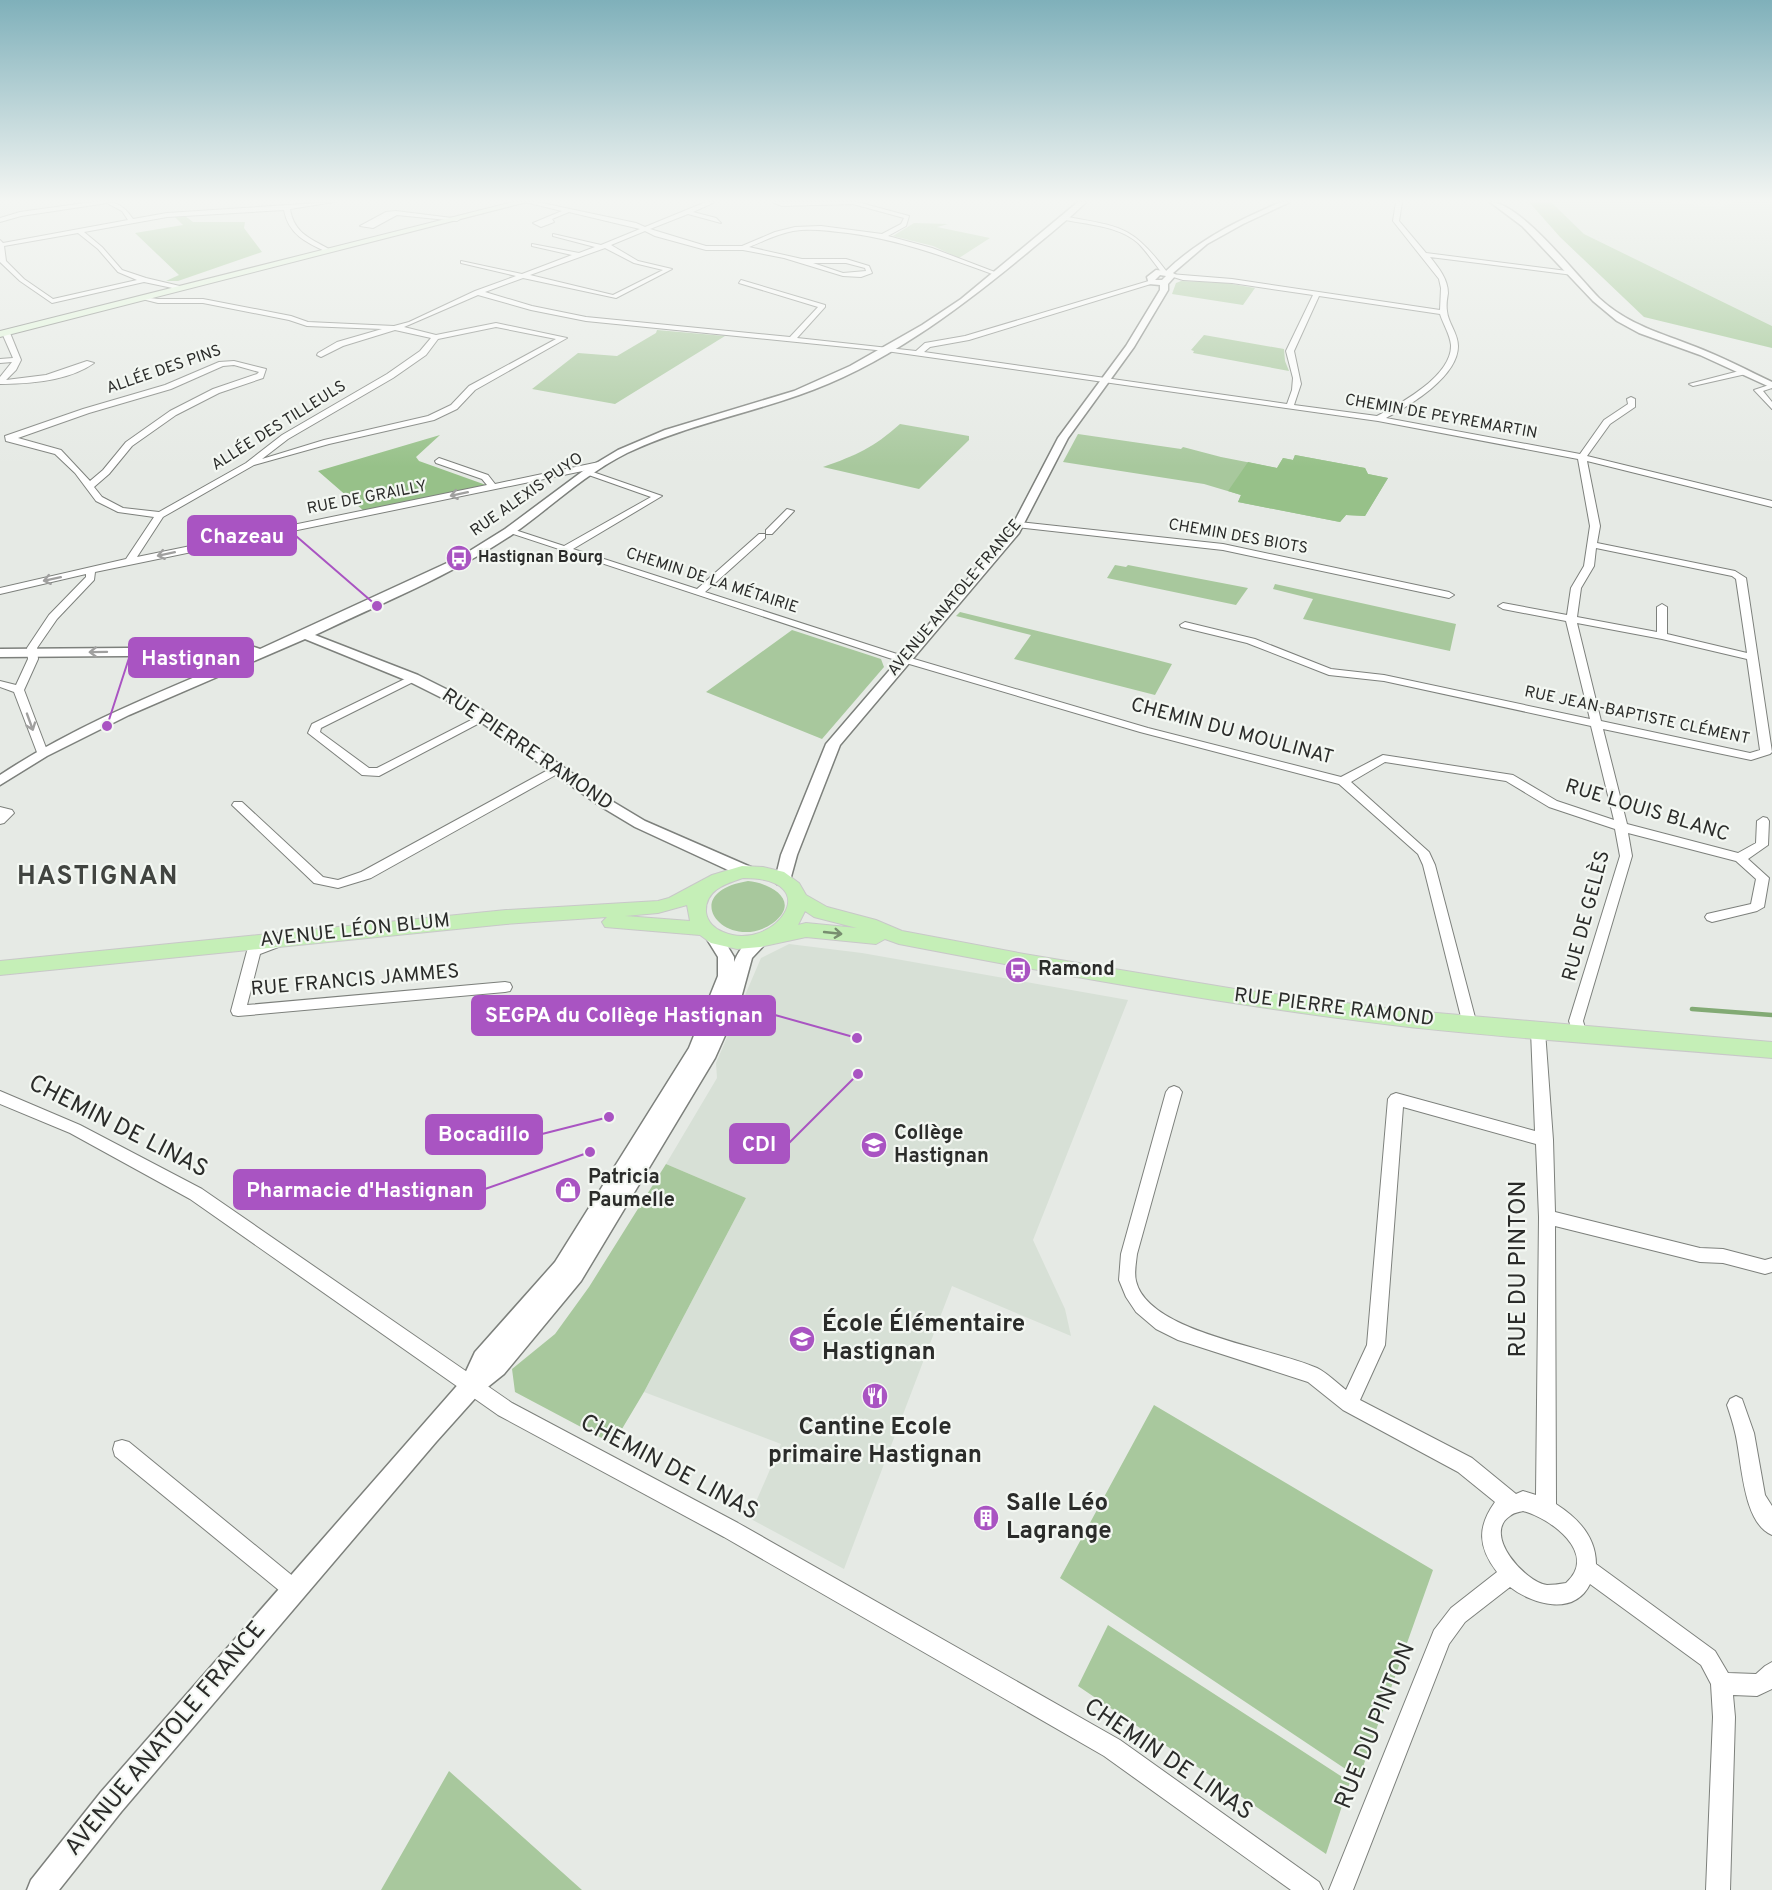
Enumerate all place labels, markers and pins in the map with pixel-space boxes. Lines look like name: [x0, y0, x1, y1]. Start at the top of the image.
callout: Chazeau: [188, 516, 296, 555]
bus stop icon: Hastignan Bourg: [444, 543, 474, 573]
place label: Hastignan Bourg: [478, 548, 603, 568]
callout: Hastignan: [129, 638, 253, 677]
bus stop icon: Ramond: [1003, 955, 1033, 985]
place label: Ramond: [1038, 957, 1115, 983]
callout: SEGPA du Collège Hastignan: [472, 996, 775, 1035]
callout: Bocadillo: [426, 1115, 542, 1154]
place label: Collège Hastignan: [894, 1121, 989, 1170]
callout: CDI: [730, 1124, 789, 1163]
school or university icon: Collège Hastignan: [859, 1130, 889, 1160]
place label: Patricia Paumelle: [588, 1165, 675, 1214]
callout: Pharmacie d'Hastignan: [234, 1170, 485, 1209]
shop icon: Patricia Paumelle: [553, 1175, 583, 1205]
place label: École Élémentaire Hastignan: [822, 1308, 1025, 1368]
school or university icon: École Élémentaire Hastignan: [787, 1324, 817, 1354]
restaurant icon: Cantine Ecole primaire Hastignan: [860, 1381, 890, 1411]
place label: Cantine Ecole primaire Hastignan: [768, 1413, 982, 1471]
place label: Salle Léo Lagrange: [1006, 1489, 1112, 1547]
building icon: Salle Léo Lagrange: [971, 1503, 1001, 1533]

